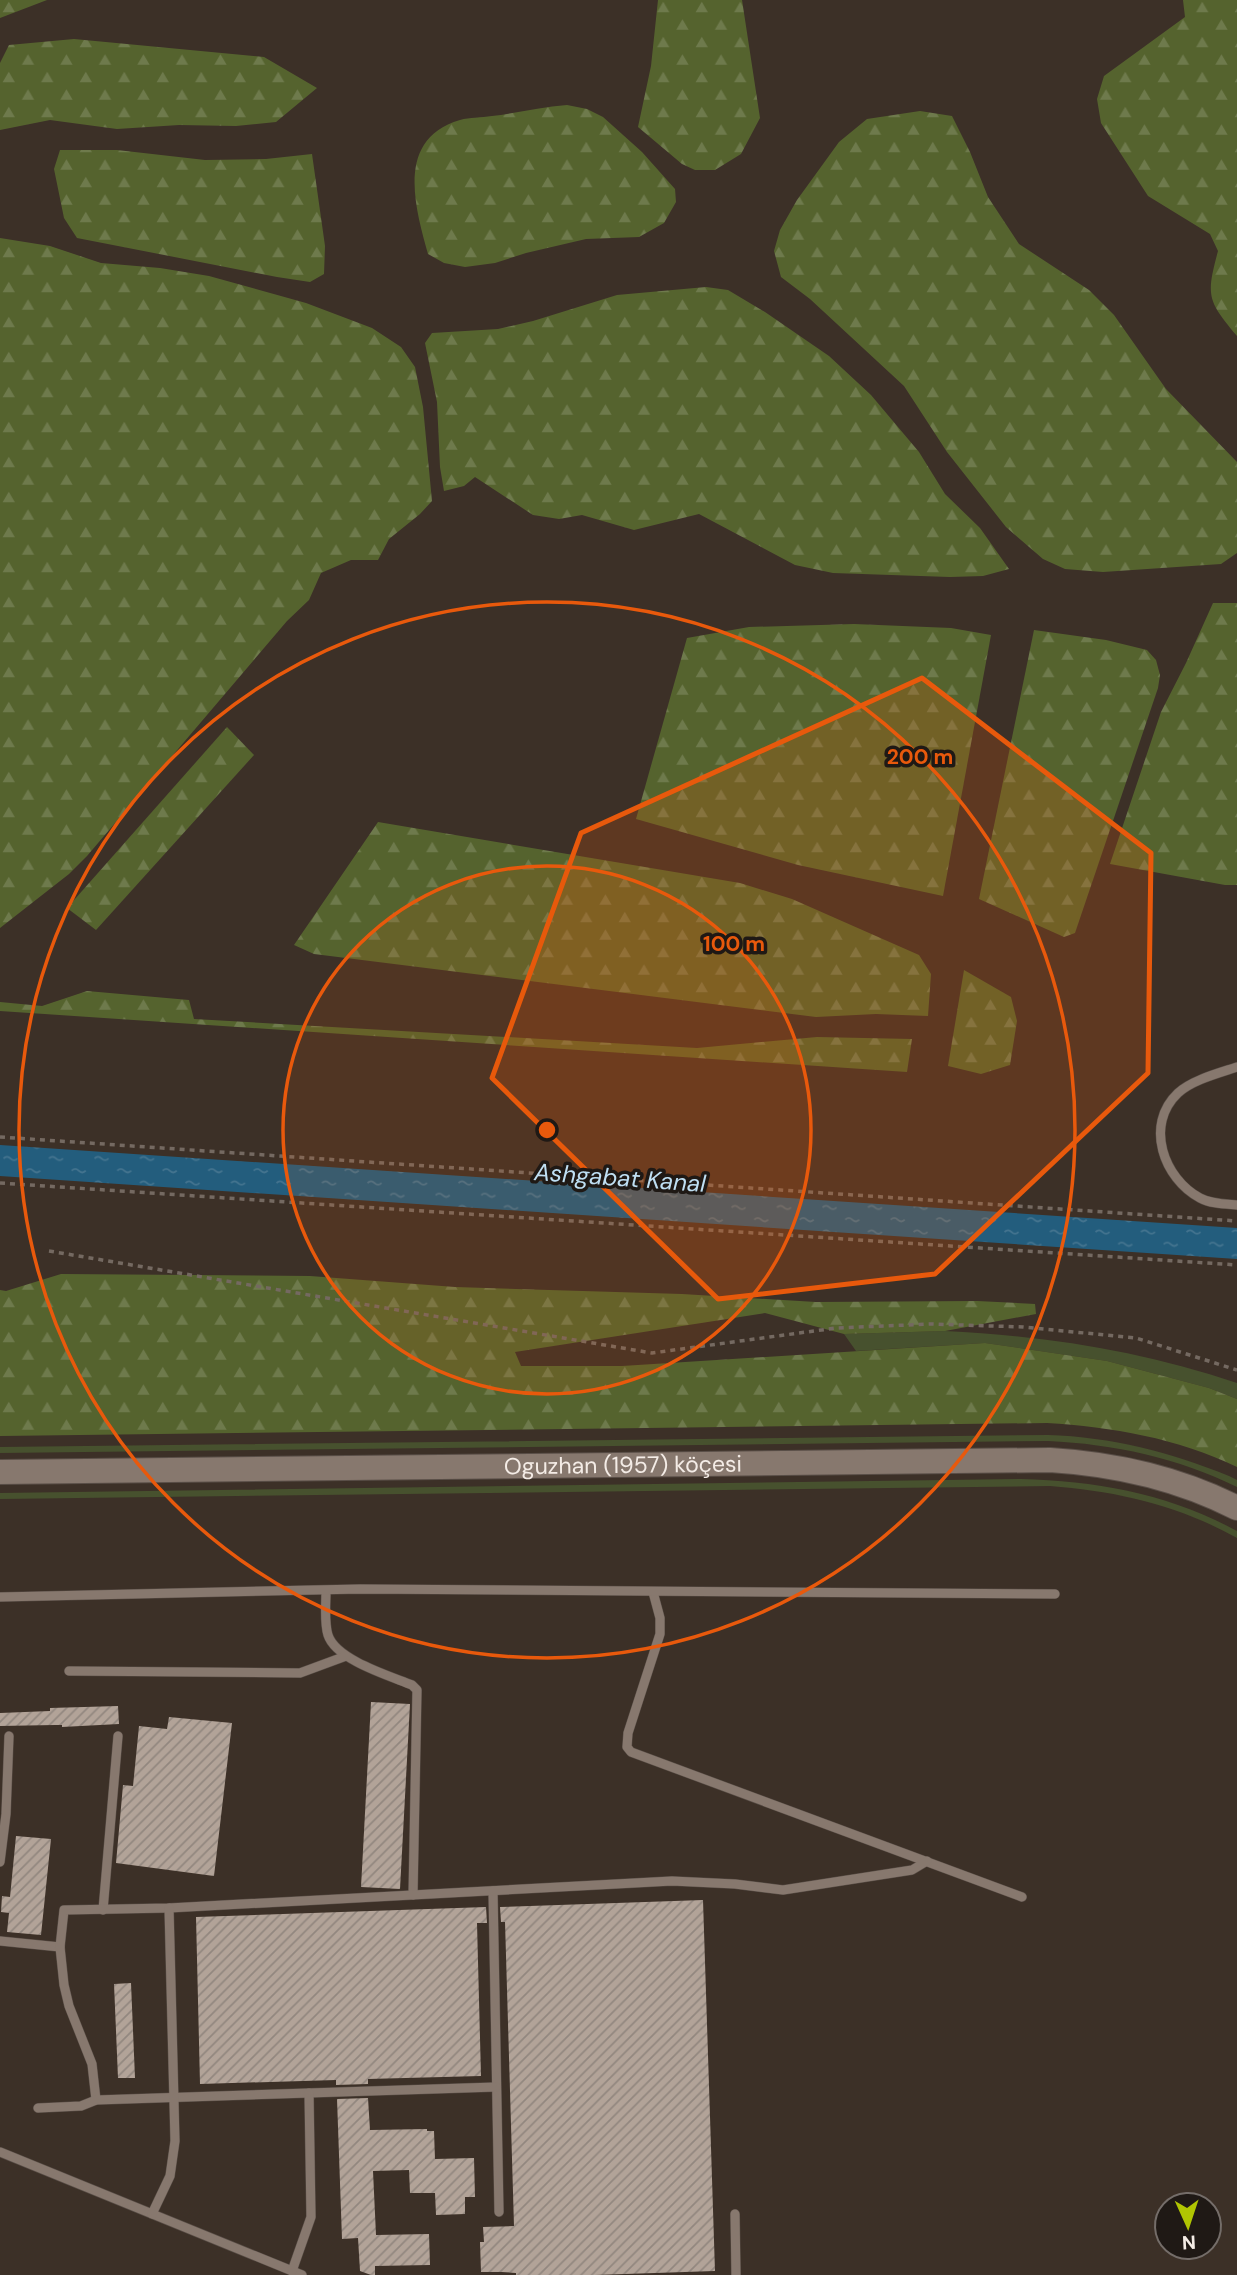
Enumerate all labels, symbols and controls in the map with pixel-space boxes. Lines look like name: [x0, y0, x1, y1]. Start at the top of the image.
text: 200 m: [887, 743, 953, 771]
text: 100 m: [703, 930, 765, 958]
centre of rings: [535, 1118, 559, 1142]
water label: Ashgabat Kanal: [532, 1156, 707, 1199]
street label: Oguzhan (1957) köçesi: [504, 1449, 742, 1481]
north arrow: [1153, 2191, 1223, 2261]
text: N: [1181, 2230, 1196, 2255]

